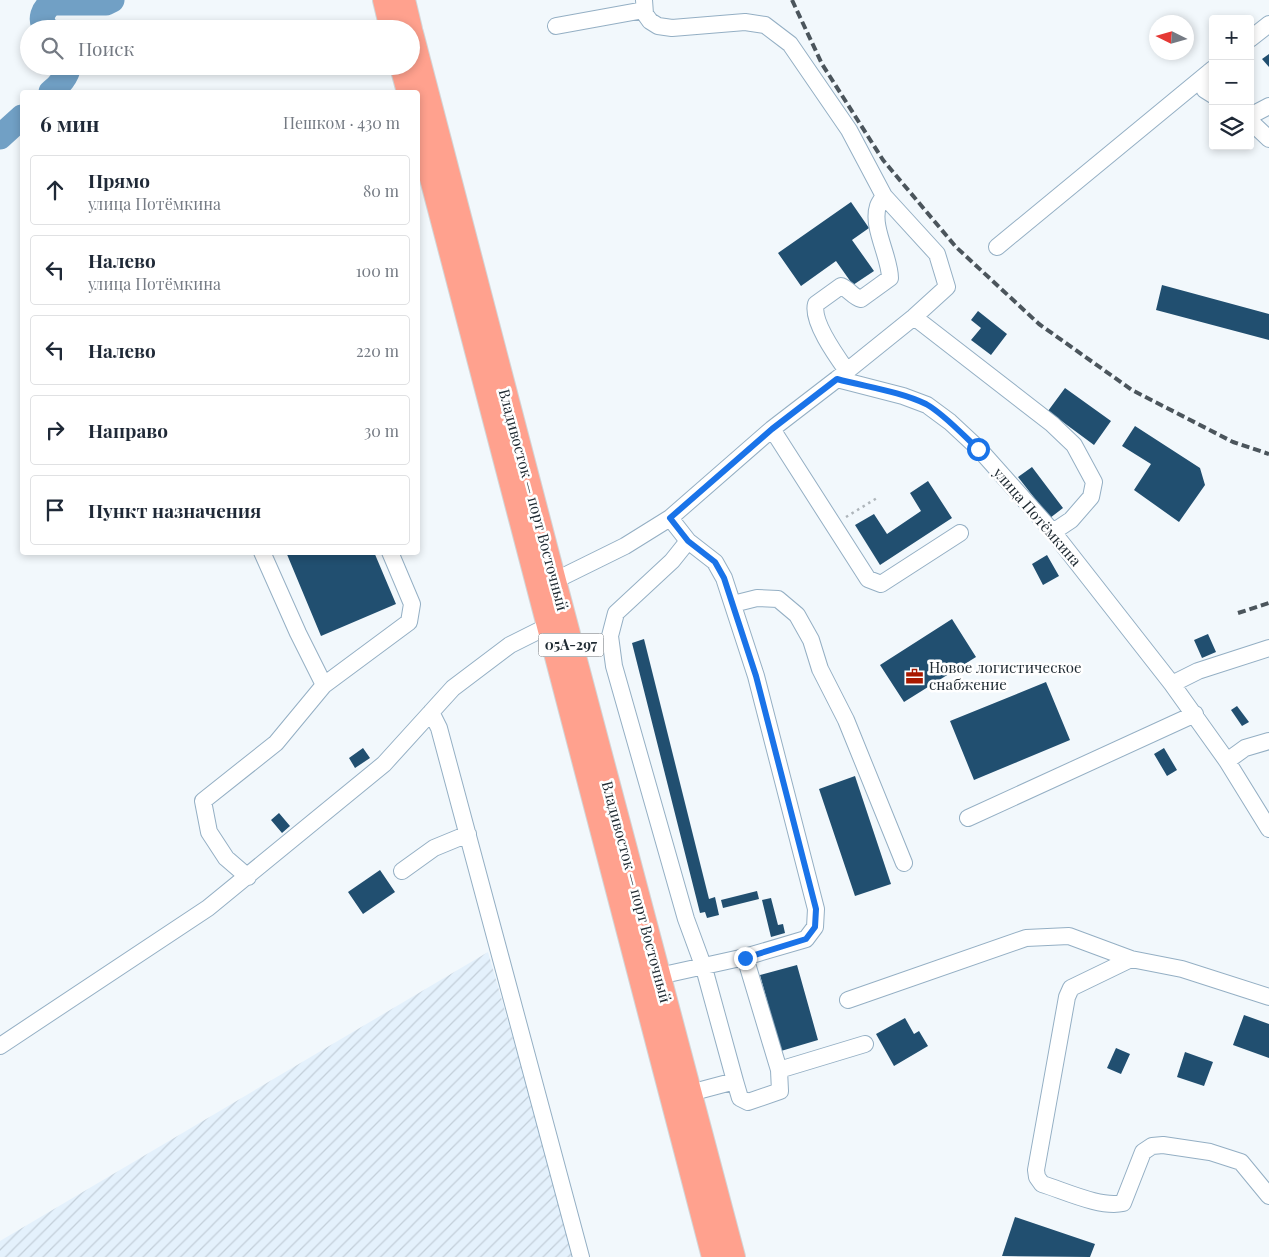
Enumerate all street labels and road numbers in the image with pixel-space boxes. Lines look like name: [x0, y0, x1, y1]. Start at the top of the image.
street label: Владивосток — порт Восточный: [495, 387, 573, 613]
street label: улица Потёмкина: [989, 462, 1087, 570]
road number: 05А-297: [538, 634, 604, 656]
street label: Владивосток — порт Восточный: [598, 779, 676, 1005]

